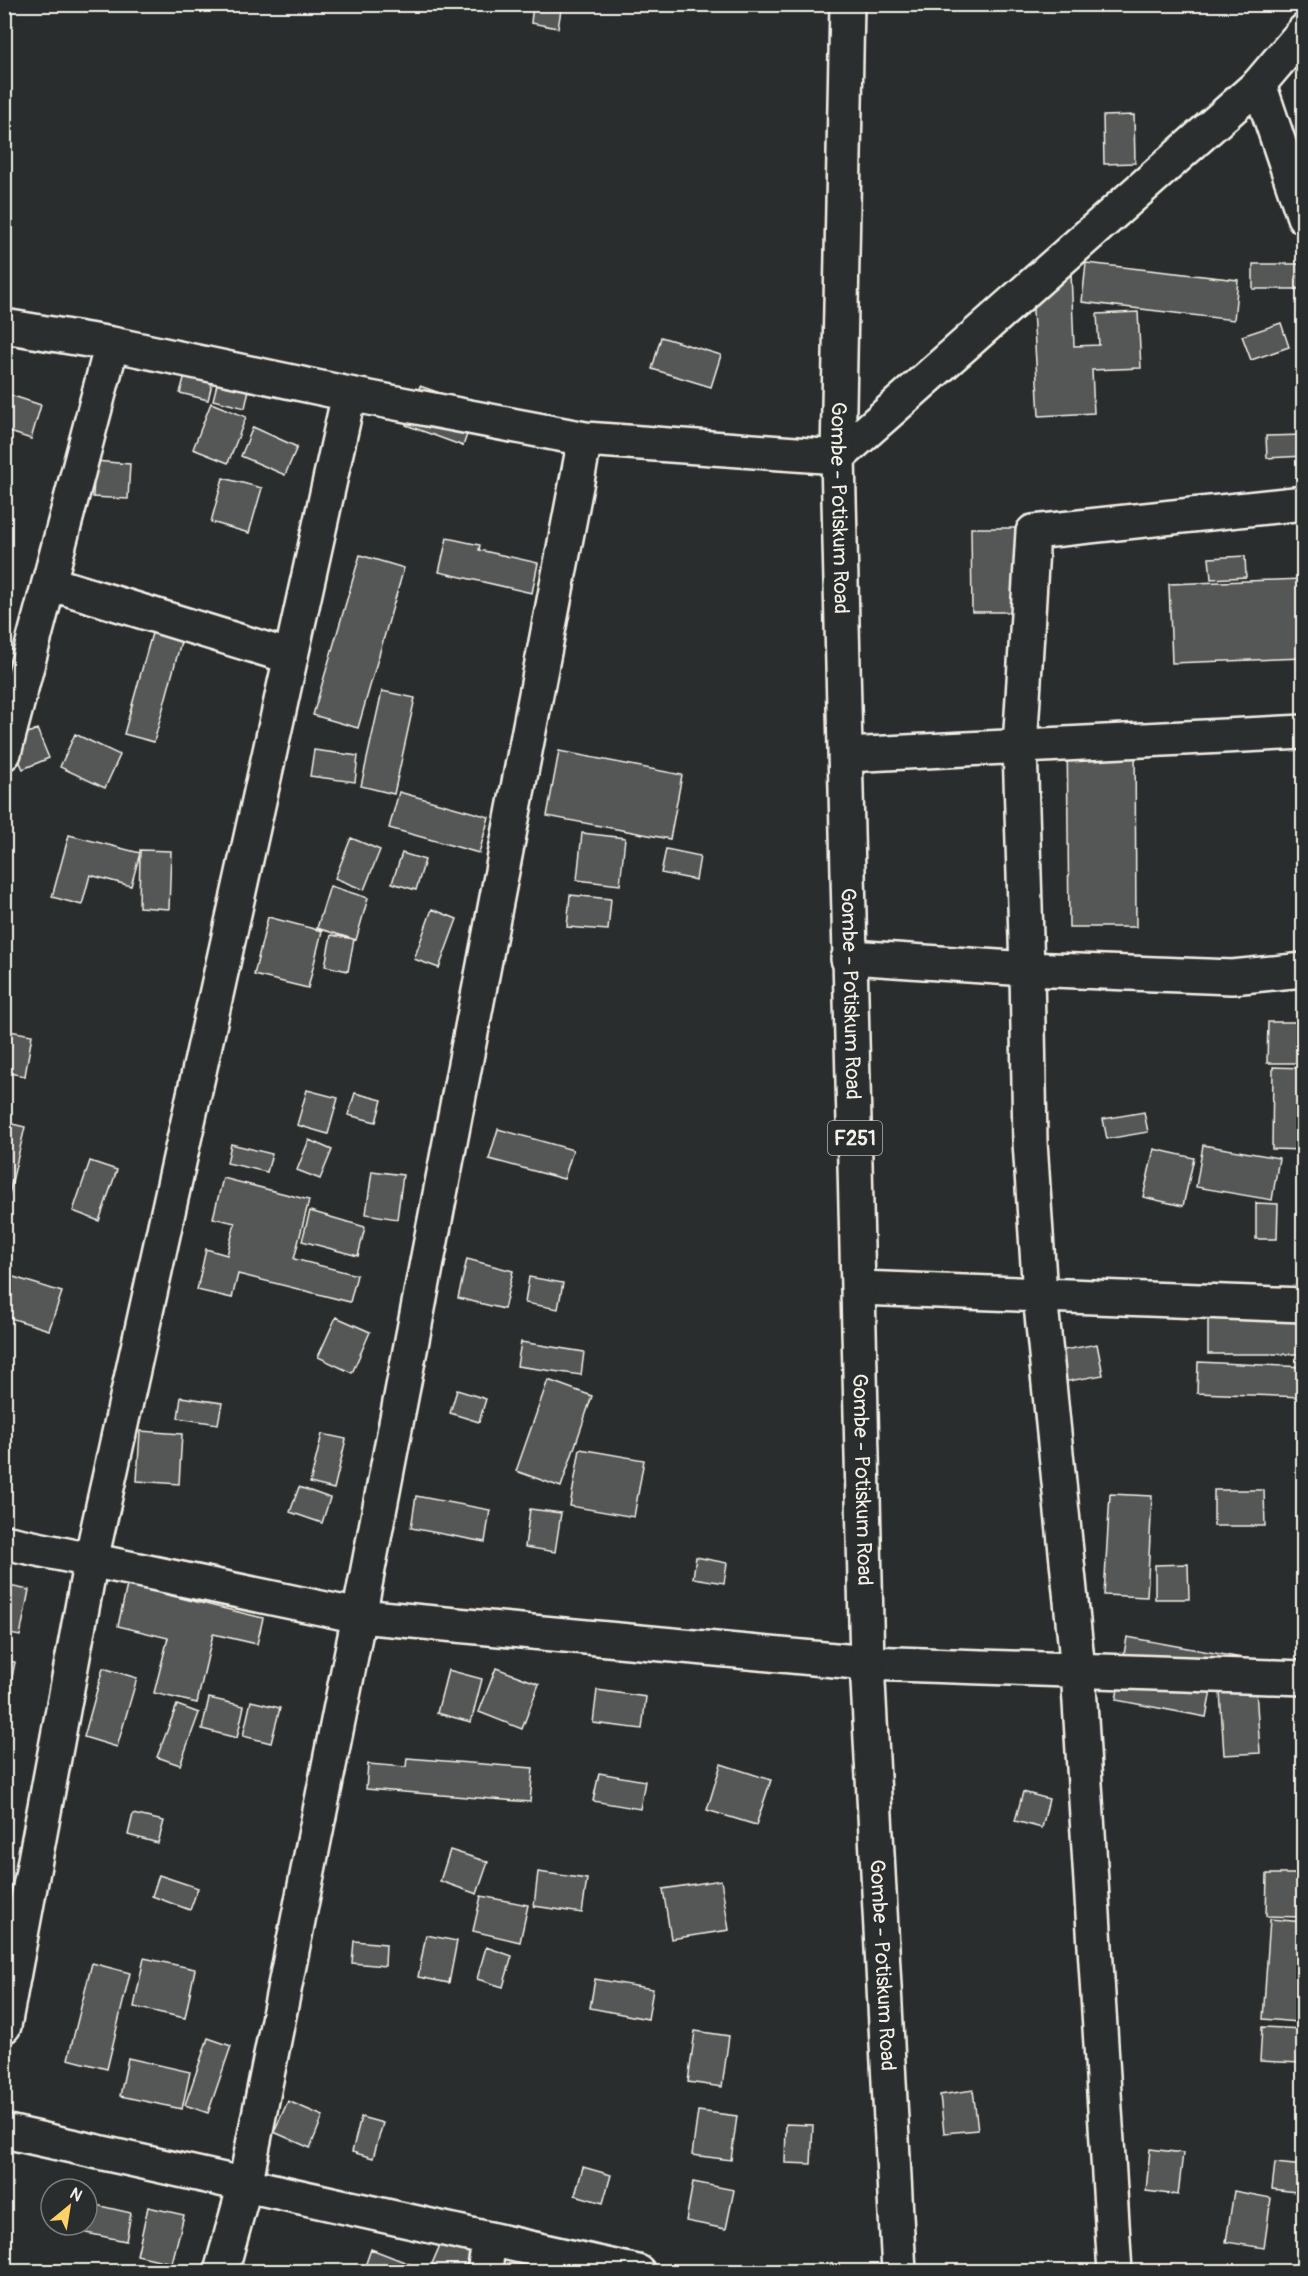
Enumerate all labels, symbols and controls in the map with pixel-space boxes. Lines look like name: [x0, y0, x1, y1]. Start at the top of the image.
street label: Gombe - Potiskum Road: [824, 402, 855, 614]
street label: Gombe - Potiskum Road: [835, 888, 867, 1100]
road number: F251: [828, 1121, 882, 1155]
street label: Gombe - Potiskum Road: [847, 1373, 879, 1586]
street label: Gombe - Potiskum Road: [864, 1859, 902, 2072]
north arrow: [39, 2177, 99, 2237]
text: N: [66, 2184, 86, 2206]

